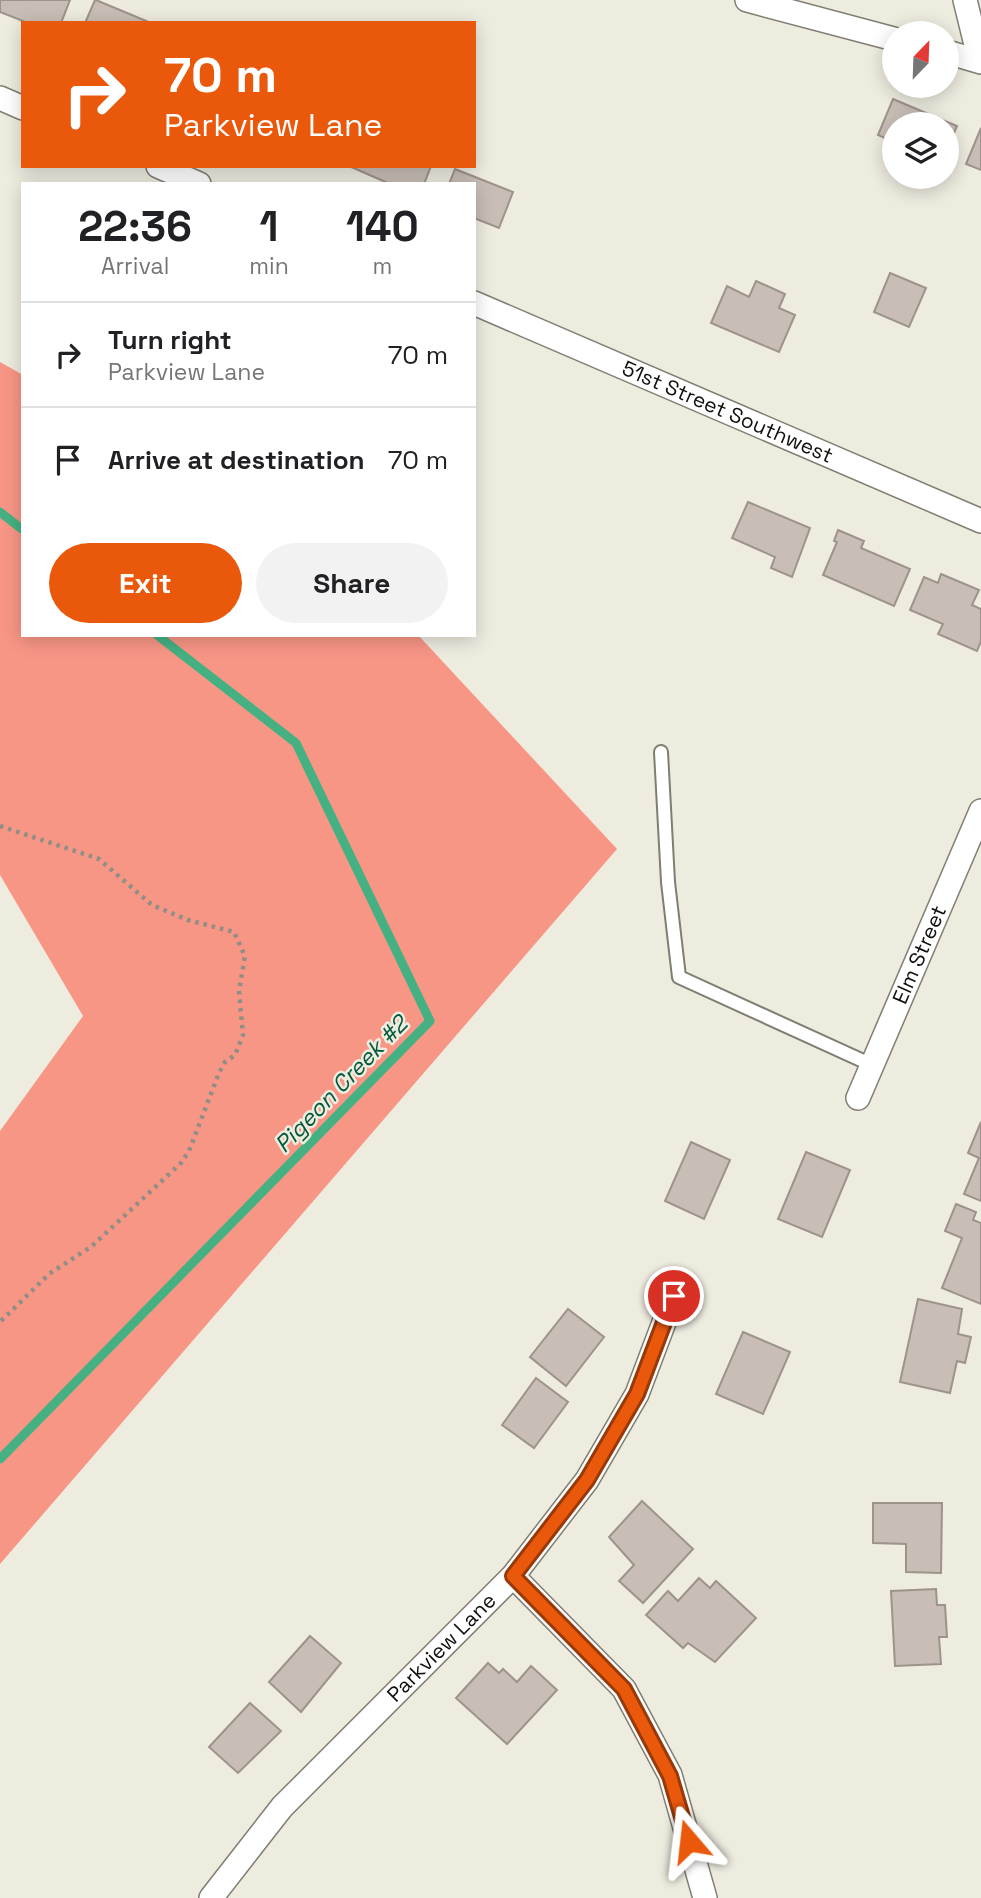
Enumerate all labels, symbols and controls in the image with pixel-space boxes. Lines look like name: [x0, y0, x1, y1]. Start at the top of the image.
north arrow: [882, 21, 959, 98]
map controls: [882, 21, 959, 189]
text: 70 m: [164, 44, 277, 106]
icon: right: [49, 49, 140, 140]
text: Parkview Lane: [164, 105, 383, 145]
button: layers: [882, 112, 959, 189]
text: 22:36: [78, 200, 192, 253]
text: 1: [259, 200, 278, 253]
text: 140: [346, 200, 419, 253]
text: Arrival: [101, 251, 169, 281]
text: min: [249, 251, 289, 281]
text: m: [372, 251, 392, 281]
text: Turn right: [108, 323, 232, 357]
icon: right: [49, 336, 87, 374]
text: 70 m: [388, 338, 448, 372]
street label: 51st Street Southwest: [618, 354, 837, 469]
text: Parkview Lane: [108, 357, 265, 387]
icon: arrive: [49, 441, 87, 479]
text: Arrive at destination: [108, 443, 365, 477]
text: 70 m: [388, 443, 448, 477]
button: Exit: [49, 543, 242, 623]
button: Share: [256, 543, 448, 623]
street label: Elm Street: [886, 901, 952, 1008]
water label: Pigeon Creek #2: [268, 1008, 415, 1159]
pin: [644, 1266, 704, 1326]
icon: arrive: [655, 1277, 693, 1315]
street label: Parkview Lane: [381, 1587, 501, 1707]
position arrow: [652, 1804, 726, 1878]

